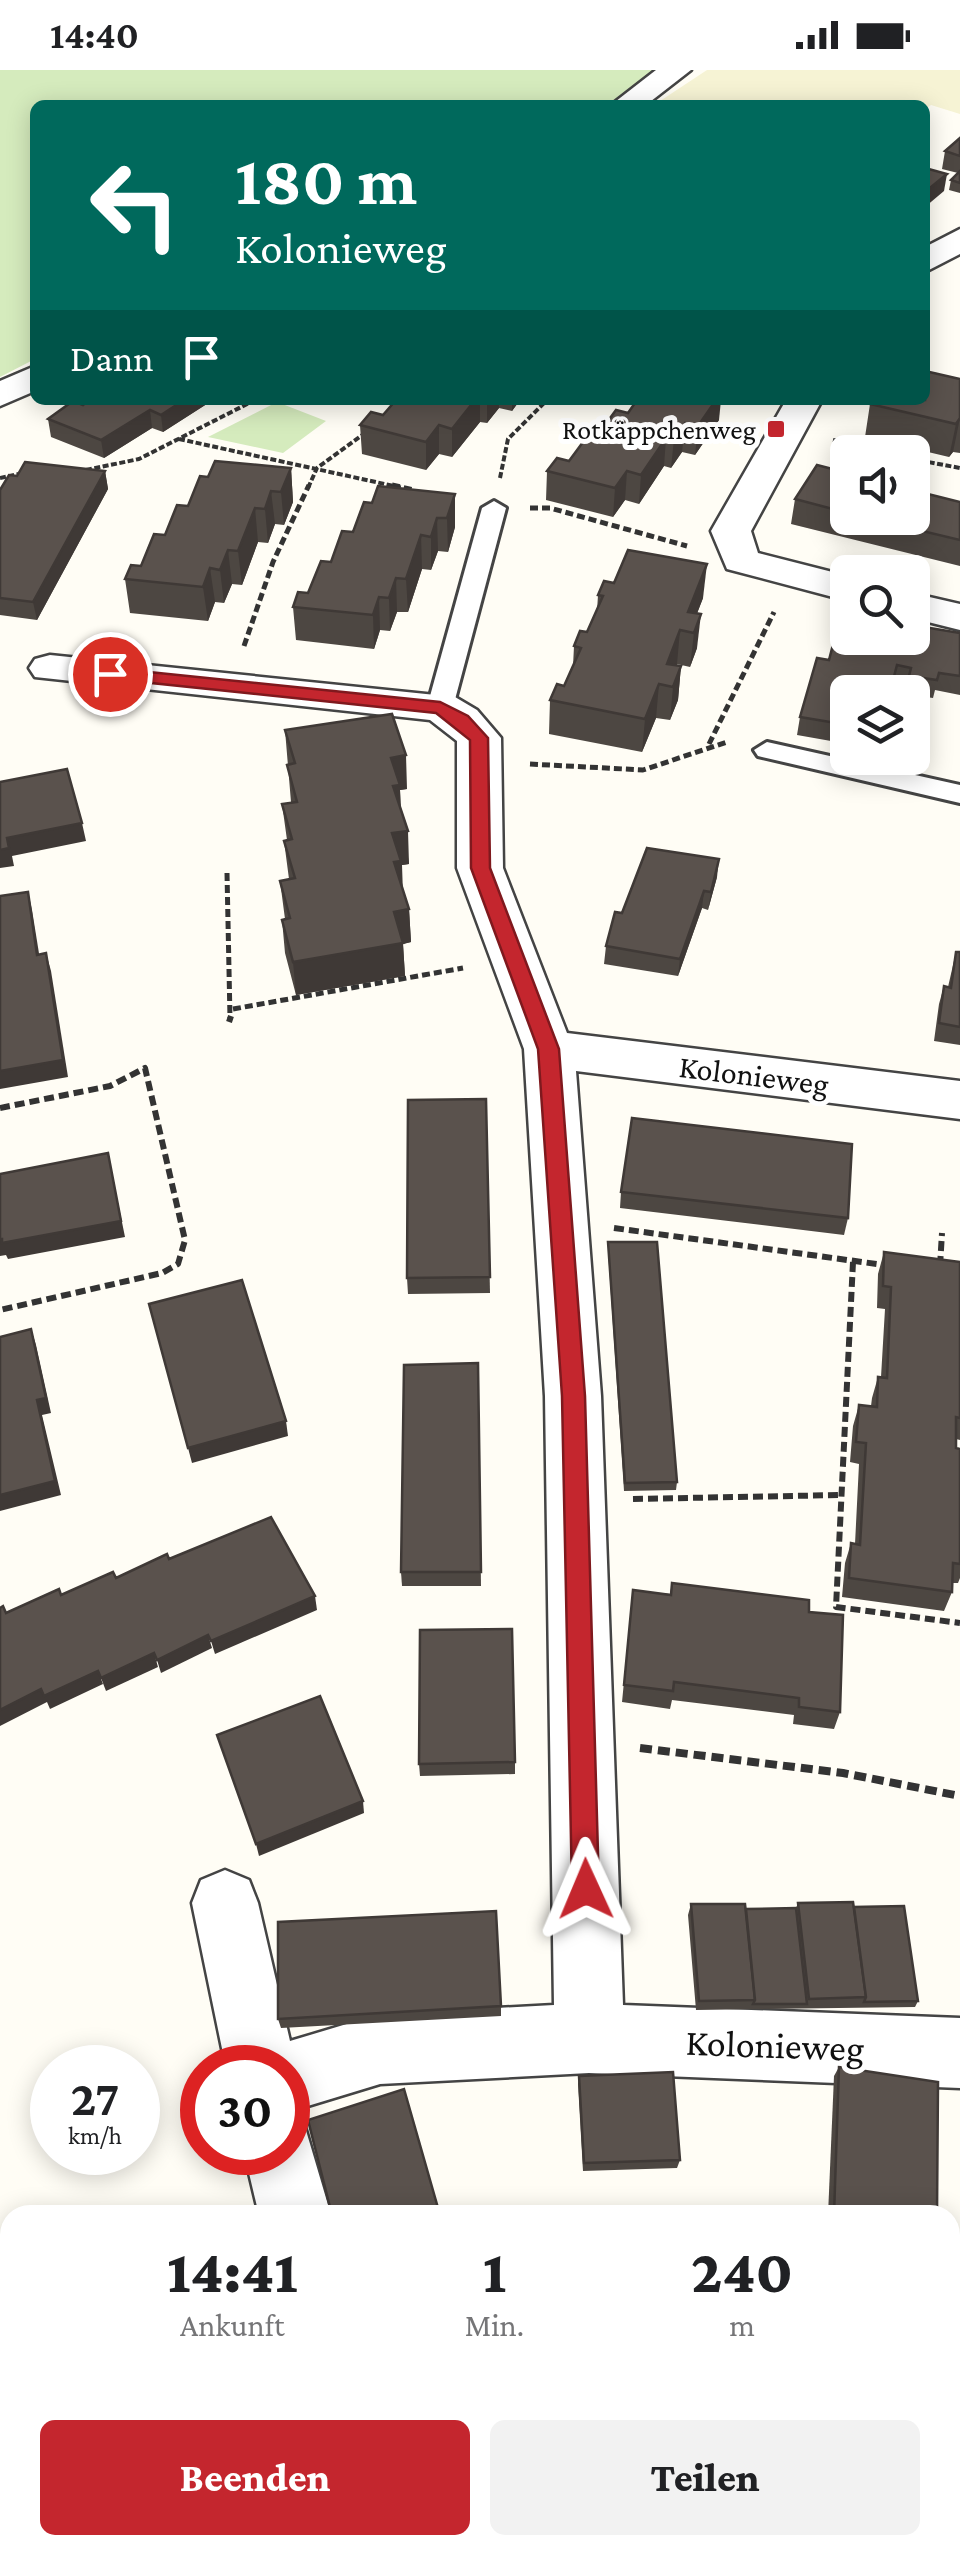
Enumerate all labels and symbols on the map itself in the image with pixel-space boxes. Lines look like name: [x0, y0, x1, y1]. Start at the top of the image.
place label: Rotkäppchenweg: [562, 414, 756, 445]
marker: Rotkäppchenweg: [765, 418, 787, 440]
pin: [68, 632, 153, 717]
street label: Kolonieweg: [677, 1048, 831, 1102]
position arrow: [534, 1837, 638, 1941]
street label: Kolonieweg: [685, 2021, 865, 2069]
speed limit sign: 30: [180, 2045, 310, 2175]

